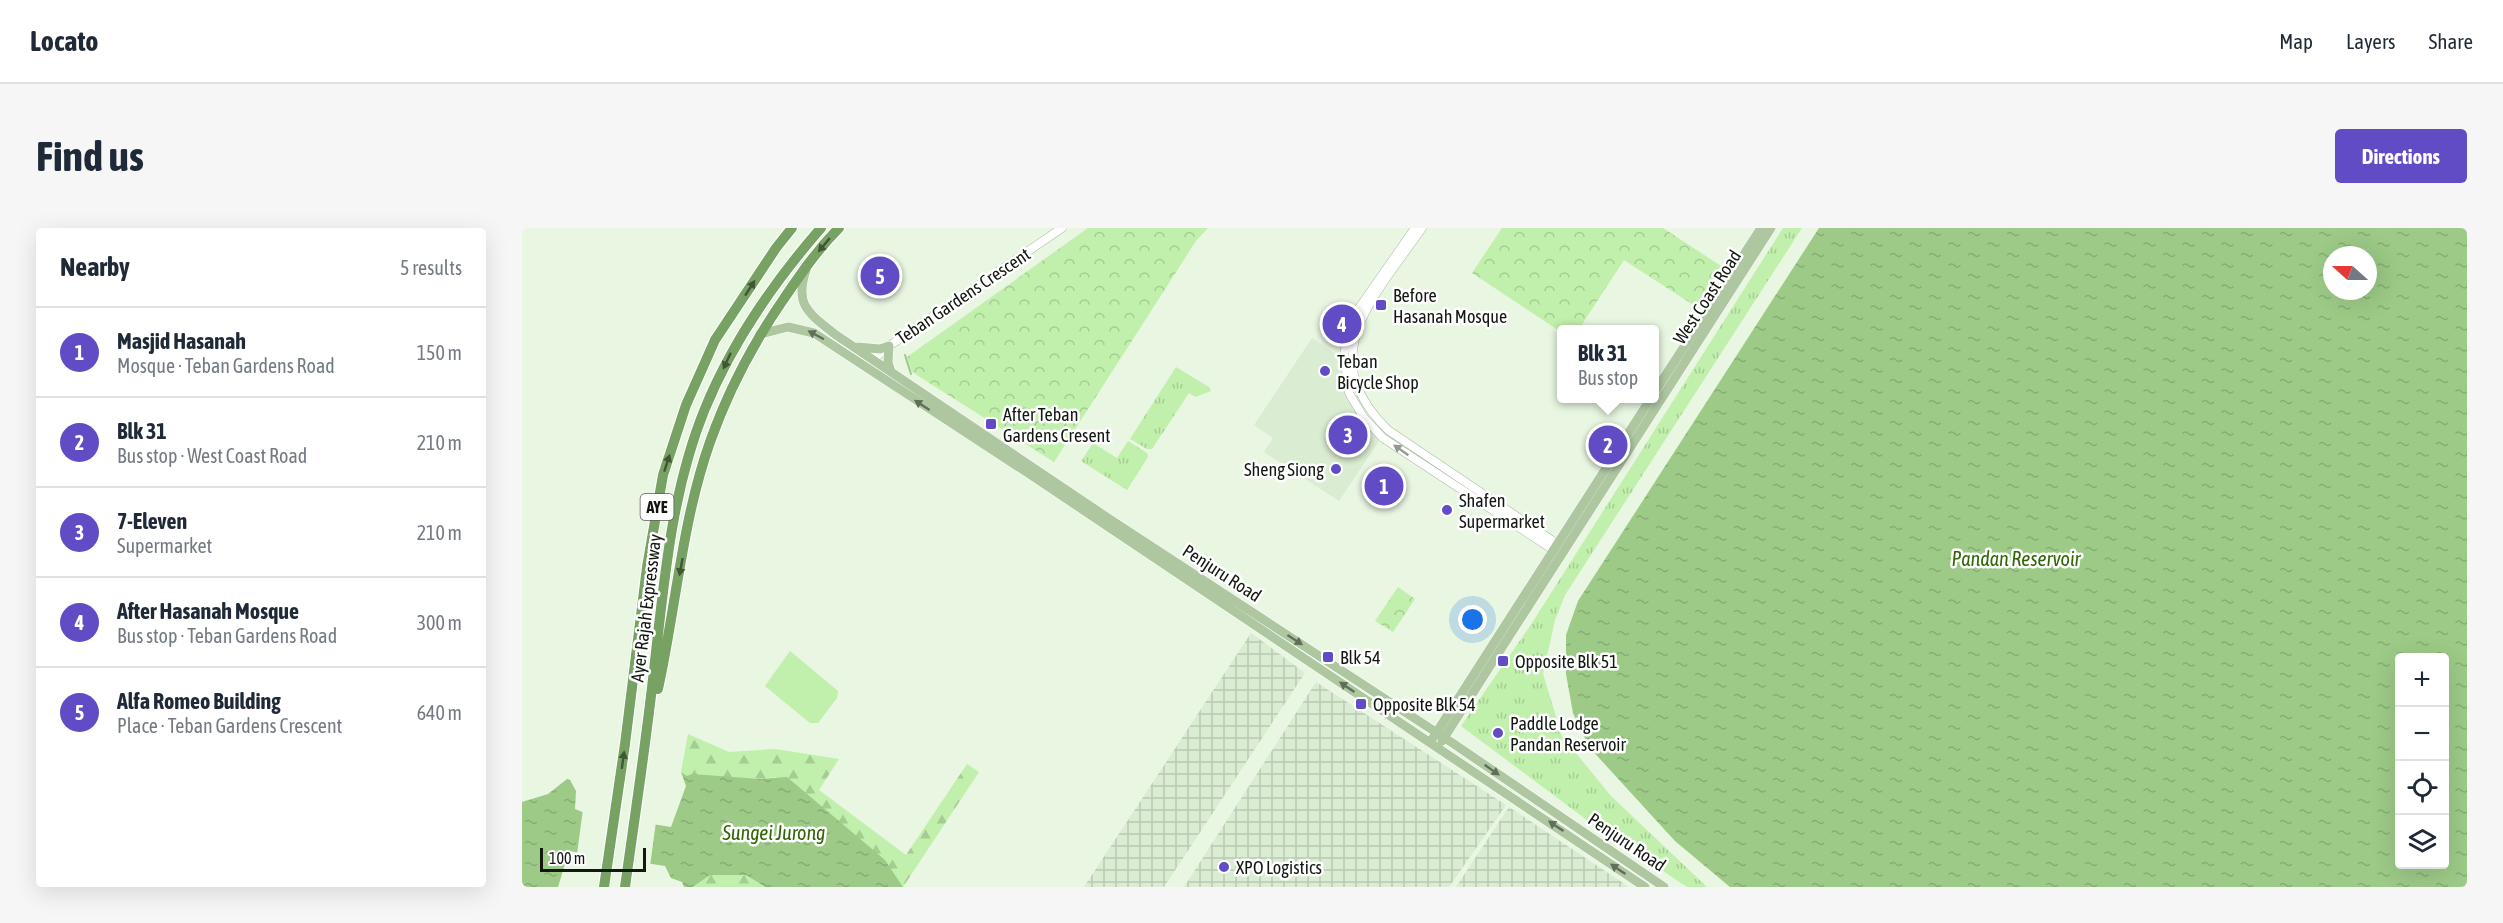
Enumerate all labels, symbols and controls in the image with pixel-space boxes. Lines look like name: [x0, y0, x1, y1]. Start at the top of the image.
text: Locato: [30, 25, 98, 57]
text: Map: [2279, 29, 2313, 53]
text: Layers: [2346, 29, 2396, 53]
text: Share: [2429, 29, 2473, 53]
button: Directions: [2335, 129, 2467, 183]
text: Find us: [36, 132, 144, 180]
one-way arrow: [818, 237, 831, 252]
street label: Teban Gardens Crescent: [892, 243, 1034, 349]
street label: West Coast Road: [1669, 246, 1745, 348]
north arrow: [2323, 246, 2377, 300]
text: Nearby: [60, 252, 130, 282]
pin: 5: [860, 254, 900, 298]
text: 5 results: [400, 256, 462, 279]
one-way arrow: [744, 280, 755, 296]
place label: Before Hasanah Mosque: [1393, 285, 1507, 327]
marker: Before Hasanah Mosque: [1374, 298, 1388, 312]
pin: 4: [1322, 302, 1362, 346]
popup: [1557, 325, 1659, 403]
text: Masjid Hasanah: [117, 328, 246, 354]
one-way arrow: [807, 330, 824, 340]
text: Blk 31: [1578, 340, 1627, 366]
text: 1: [75, 341, 84, 364]
text: 150 m: [417, 341, 462, 364]
place label: Teban Bicycle Shop: [1337, 351, 1419, 393]
one-way arrow: [722, 353, 732, 371]
text: Mosque · Teban Gardens Road: [117, 354, 335, 377]
marker: Teban Bicycle Shop: [1318, 364, 1332, 378]
text: Bus stop: [1578, 366, 1638, 389]
one-way arrow: [914, 399, 931, 410]
place label: After Teban Gardens Cresent: [1003, 404, 1111, 446]
pin: 3: [1328, 412, 1368, 458]
marker: After Teban Gardens Cresent: [984, 417, 998, 431]
text: Blk 31: [117, 418, 167, 444]
pin: 2: [1588, 422, 1628, 468]
text: 2: [75, 431, 84, 454]
text: 210 m: [417, 431, 462, 454]
text: Bus stop · West Coast Road: [117, 444, 307, 467]
one-way arrow: [1393, 444, 1409, 456]
one-way arrow: [663, 454, 672, 472]
place label: Sheng Siong: [1244, 459, 1324, 480]
marker: Sheng Siong: [1329, 462, 1343, 476]
pin: 1: [1364, 464, 1404, 508]
place label: Shafen Supermarket: [1459, 490, 1545, 532]
road number: AYE: [640, 494, 674, 520]
marker: Shafen Supermarket: [1440, 503, 1454, 517]
text: 7-Eleven: [117, 508, 187, 534]
text: 3: [75, 521, 84, 544]
text: 210 m: [417, 521, 462, 544]
street label: Ayer Rajah Expressway: [626, 533, 666, 683]
text: Supermarket: [117, 534, 212, 557]
street label: Penjuru Road: [1179, 540, 1265, 606]
water label: Pandan Reservoir: [1952, 547, 2082, 570]
one-way arrow: [676, 558, 685, 577]
text: After Hasanah Mosque: [117, 598, 299, 624]
your location: [1458, 605, 1487, 634]
text: 4: [75, 611, 84, 634]
text: 300 m: [417, 611, 462, 634]
text: Bus stop · Teban Gardens Road: [117, 624, 337, 647]
one-way arrow: [1287, 635, 1304, 646]
place label: Blk 54: [1340, 647, 1381, 668]
marker: Blk 54: [1321, 650, 1335, 664]
place label: Opposite Blk 51: [1515, 651, 1618, 672]
map controls: [2395, 653, 2449, 869]
button: +: [2395, 653, 2449, 707]
marker: Opposite Blk 51: [1496, 654, 1510, 668]
one-way arrow: [1339, 682, 1355, 693]
text: Alfa Romeo Building: [117, 688, 281, 714]
place label: Opposite Blk 54: [1373, 694, 1476, 715]
marker: Opposite Blk 54: [1354, 697, 1368, 711]
text: 5: [75, 701, 84, 724]
text: 640 m: [417, 701, 462, 724]
button: −: [2395, 707, 2449, 761]
place label: Paddle Lodge Pandan Reservoir: [1510, 713, 1627, 755]
text: Place · Teban Gardens Crescent: [117, 714, 342, 737]
marker: Paddle Lodge Pandan Reservoir: [1491, 726, 1505, 740]
one-way arrow: [618, 750, 627, 769]
button: locate: [2395, 761, 2449, 815]
one-way arrow: [1484, 765, 1501, 776]
street label: Penjuru Road: [1584, 808, 1670, 876]
button: layers: [2395, 815, 2449, 869]
one-way arrow: [1548, 820, 1564, 832]
water label: Sungei Jurong: [721, 821, 826, 844]
scale bar: [540, 845, 646, 872]
text: 100 m: [549, 849, 585, 867]
place label: XPO Logistics: [1236, 857, 1322, 878]
marker: XPO Logistics: [1217, 860, 1231, 874]
one-way arrow: [1610, 863, 1626, 875]

